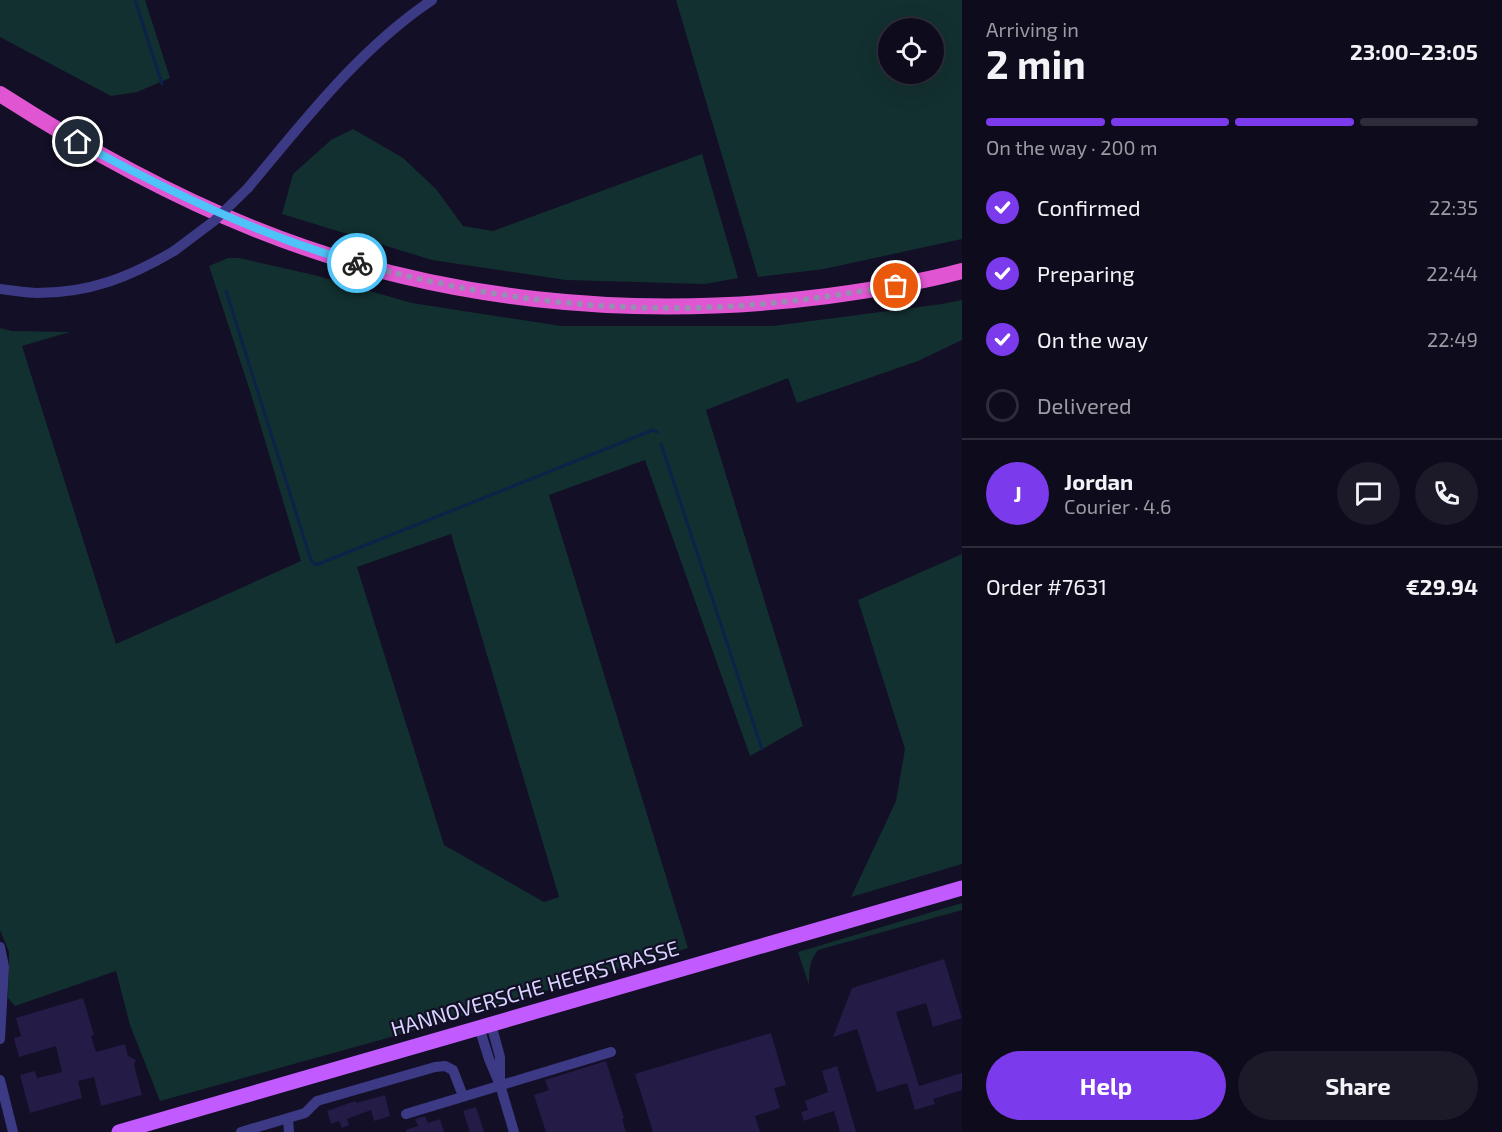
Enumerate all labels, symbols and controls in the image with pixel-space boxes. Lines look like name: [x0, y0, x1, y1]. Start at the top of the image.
text: Arriving in: [986, 17, 1079, 41]
map controls: [878, 18, 944, 84]
button: locate: [878, 18, 944, 84]
text: 23:00–23:05: [1350, 38, 1478, 64]
text: 2 min: [986, 40, 1086, 87]
pin: [52, 116, 103, 167]
icon: home: [61, 125, 94, 158]
text: On the way · 200 m: [986, 135, 1158, 159]
icon: check: [986, 191, 1019, 224]
text: Confirmed: [1037, 194, 1141, 220]
text: 22:35: [1429, 195, 1478, 219]
courier: [327, 233, 387, 293]
icon: bike: [341, 247, 374, 280]
icon: check: [986, 257, 1019, 290]
pin: [870, 260, 921, 311]
text: Preparing: [1037, 260, 1135, 286]
text: 22:44: [1426, 261, 1478, 285]
icon: bag: [879, 269, 912, 302]
icon: check: [986, 323, 1019, 356]
text: On the way: [1037, 326, 1148, 352]
text: 22:49: [1427, 327, 1478, 351]
text: Delivered: [1037, 392, 1132, 418]
button: chat: [1337, 462, 1400, 525]
button: phone: [1415, 462, 1478, 525]
text: Jordan: [1064, 468, 1133, 494]
text: J: [1013, 480, 1022, 506]
text: Courier · 4.6: [1064, 494, 1171, 518]
text: Order #7631: [986, 573, 1107, 599]
text: €29.94: [1406, 573, 1478, 599]
street label: HANNOVERSCHE HEERSTRASSE: [388, 934, 681, 1041]
button: Help: [986, 1051, 1226, 1120]
button: Share: [1238, 1051, 1478, 1120]

